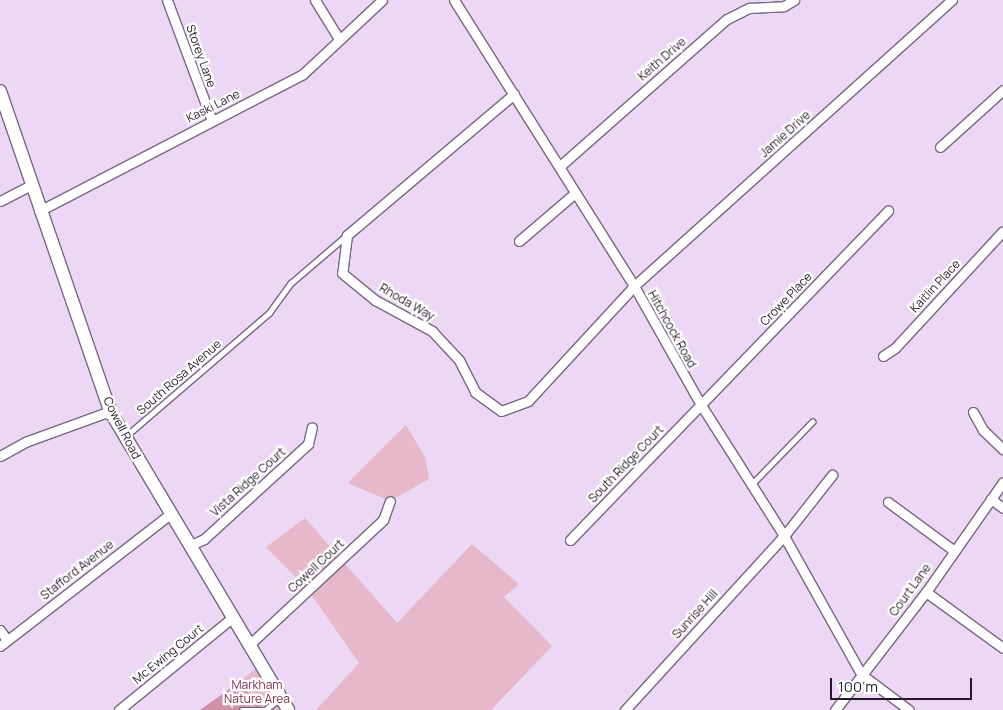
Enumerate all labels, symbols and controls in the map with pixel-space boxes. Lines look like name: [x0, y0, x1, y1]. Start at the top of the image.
street label: Storey Lane: [183, 23, 219, 89]
street label: Keith Drive: [635, 34, 689, 84]
street label: Kaski Lane: [184, 86, 242, 126]
street label: Jamie Drive: [757, 108, 813, 160]
street label: Kaitlin Place: [907, 257, 963, 315]
street label: Crowe Place: [757, 269, 815, 329]
street label: Rhoda Way: [377, 280, 437, 324]
street label: Hitchcock Road: [645, 288, 699, 370]
street label: South Rosa Avenue: [134, 336, 224, 418]
street label: Cowell Road: [100, 394, 144, 462]
street label: South Ridge Court: [585, 422, 667, 506]
street label: Vista Ridge Court: [208, 445, 288, 519]
street label: Cowell Court: [285, 536, 347, 596]
street label: Stafford Avenue: [38, 537, 116, 603]
street label: Court Lane: [886, 561, 934, 619]
street label: Sunrise Hill: [669, 586, 721, 642]
street label: Mc Ewing Court: [130, 621, 206, 687]
scale bar: [833, 668, 976, 700]
text: 100 m: [838, 676, 878, 697]
park label: Markham Nature Area: [224, 678, 290, 706]

